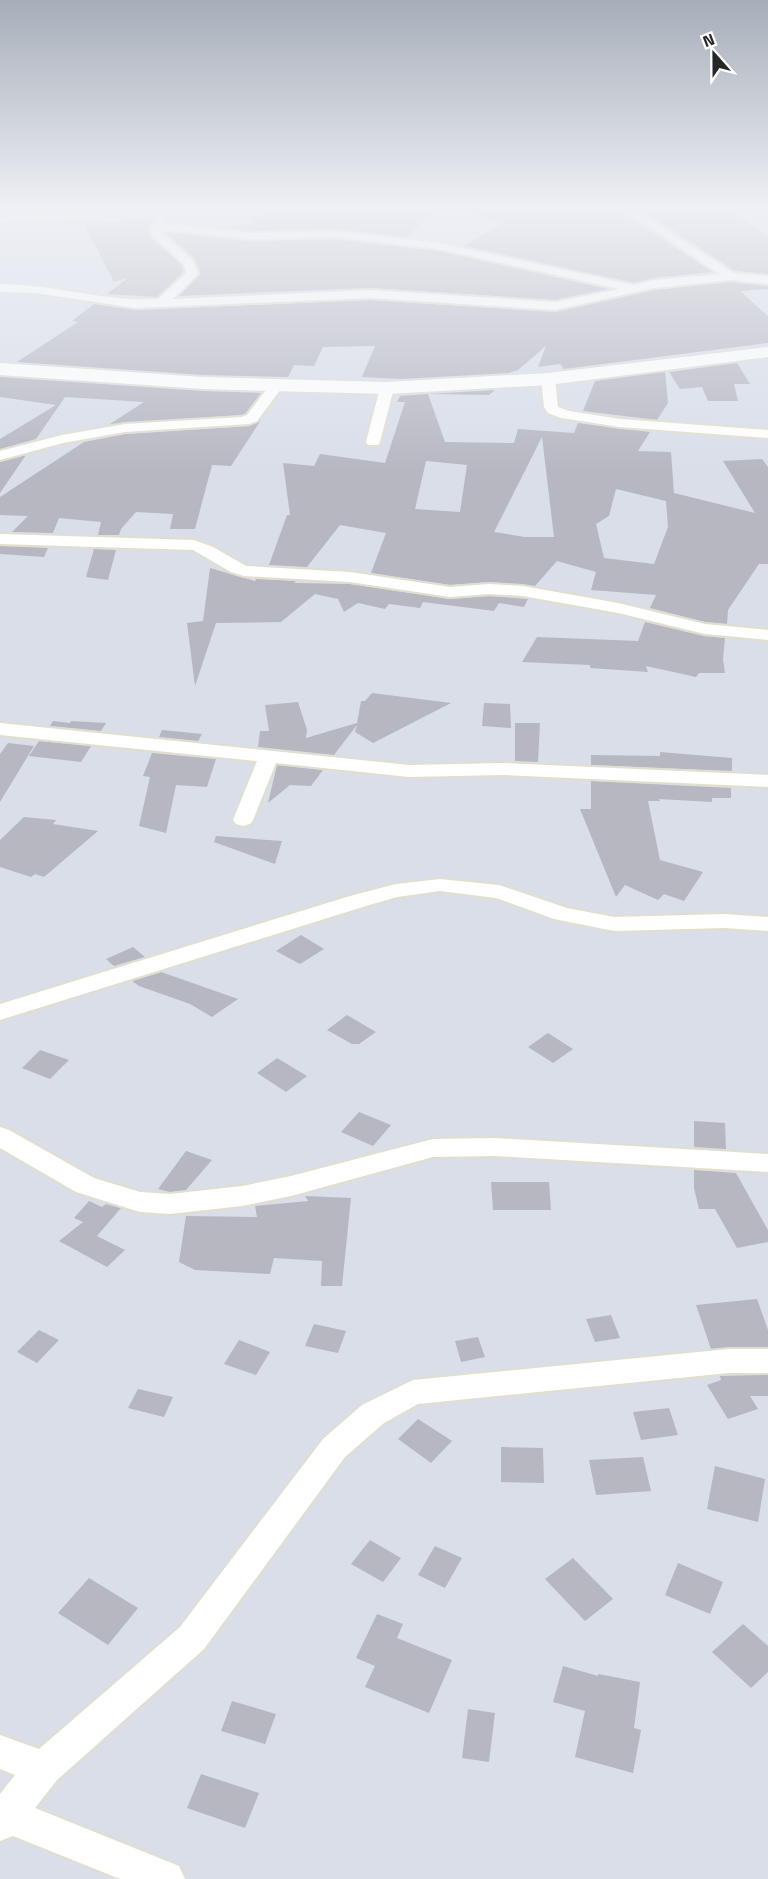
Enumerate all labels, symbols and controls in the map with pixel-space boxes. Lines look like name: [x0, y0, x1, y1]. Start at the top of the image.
north arrow: [684, 24, 744, 84]
text: N: [699, 27, 718, 53]

